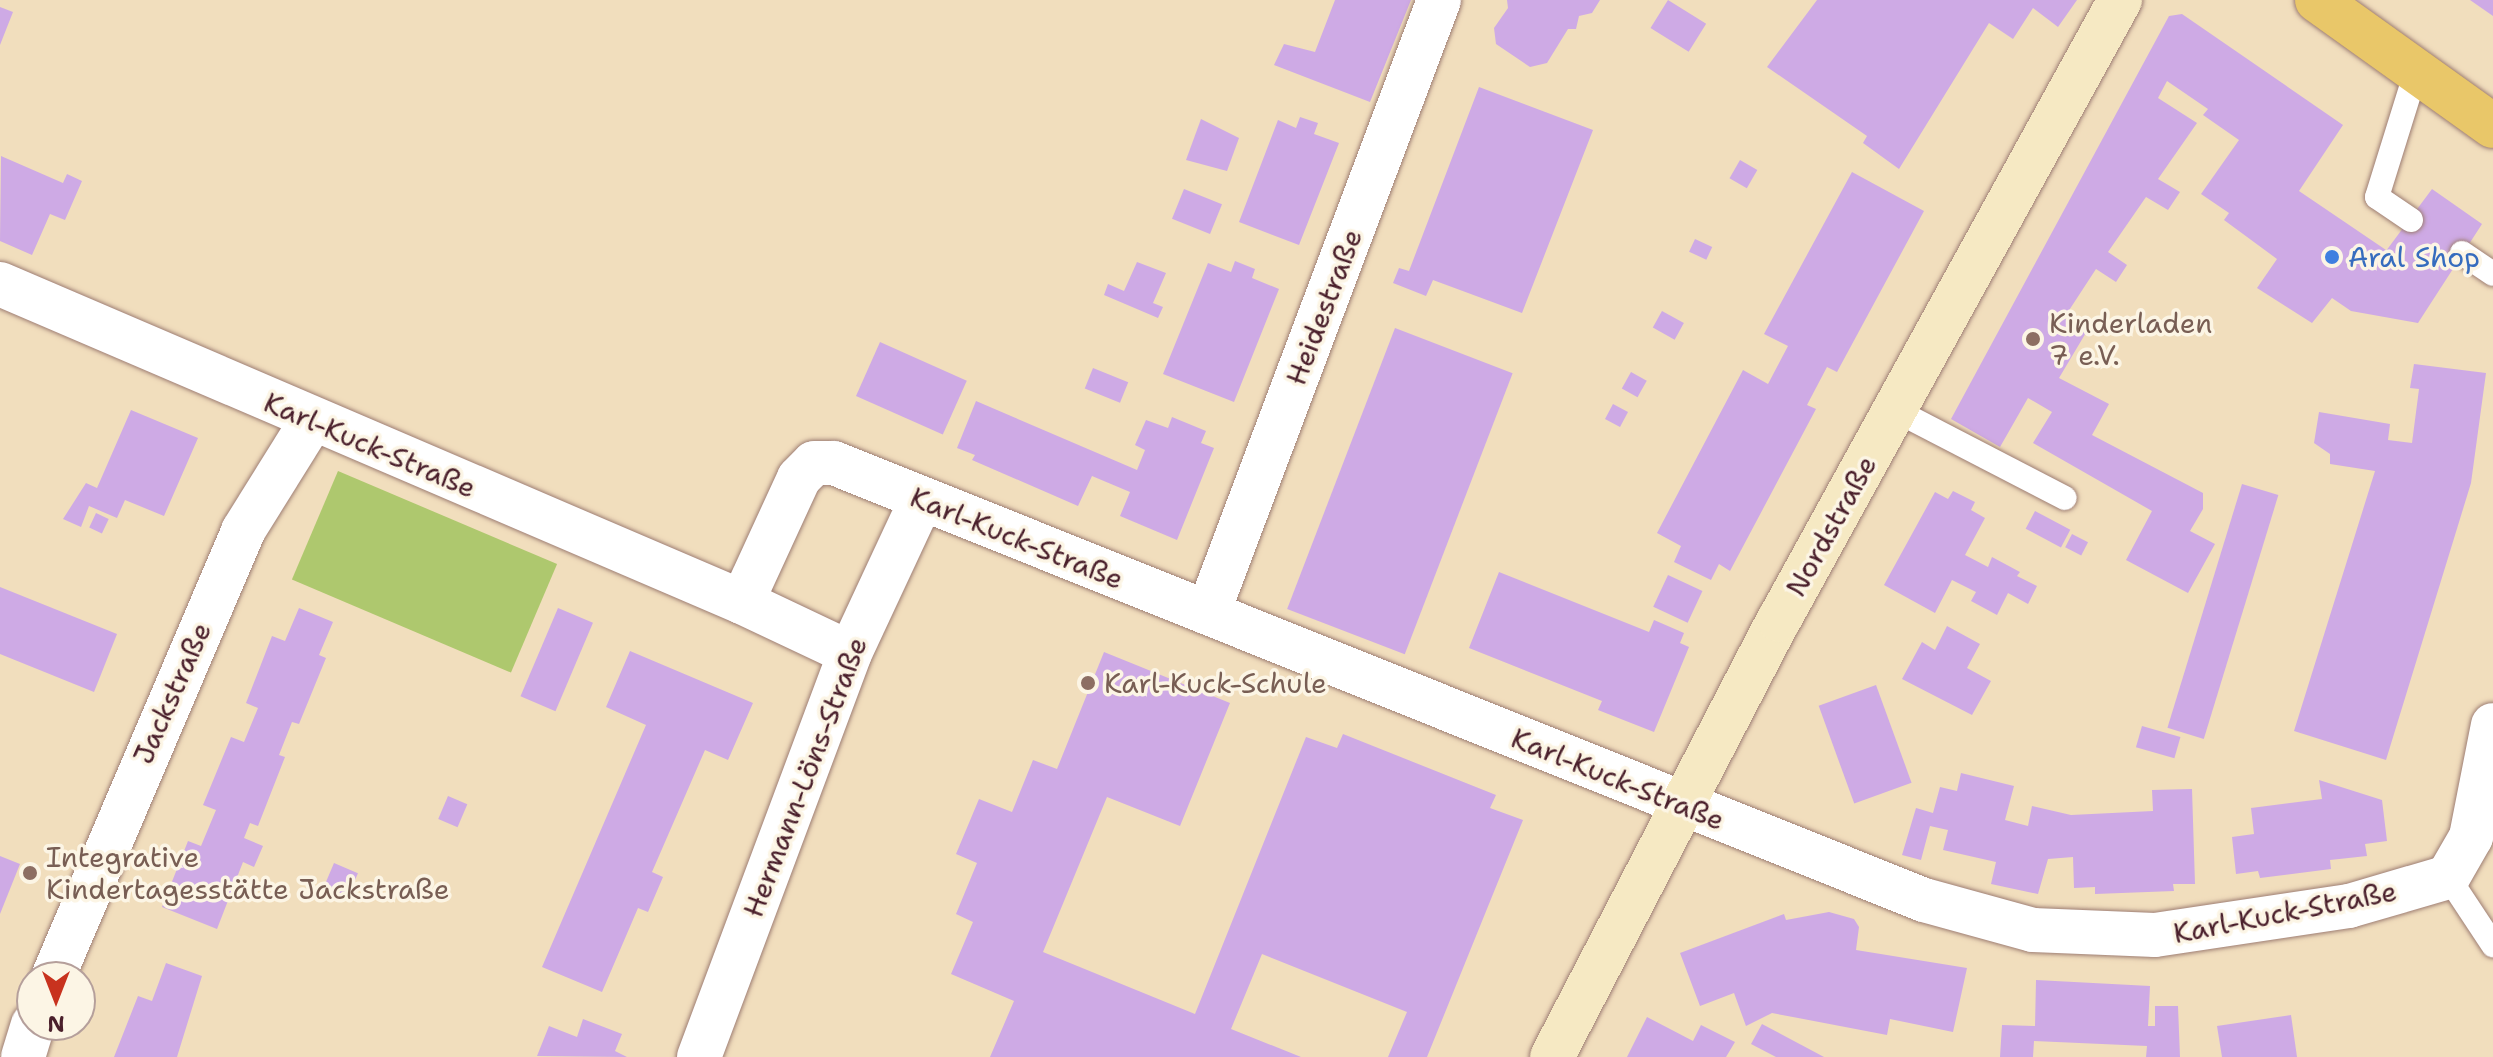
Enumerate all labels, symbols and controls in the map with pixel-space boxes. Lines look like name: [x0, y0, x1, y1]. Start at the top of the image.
street label: Heidestraße: [1279, 224, 1369, 390]
place label: Aral Shop: [2348, 240, 2480, 274]
marker: Aral Shop: [2323, 248, 2341, 266]
place label: Kinderladen 7 e.V.: [2049, 306, 2212, 372]
marker: Kinderladen 7 e.V.: [2024, 330, 2042, 348]
street label: Karl-Kuck-Straße: [259, 385, 481, 505]
street label: Nordstraße: [1779, 450, 1883, 602]
street label: Karl-Kuck-Straße: [905, 480, 1129, 596]
street label: Jackstraße: [126, 617, 218, 769]
street label: Hermann-Löns-Straße: [736, 632, 874, 922]
place label: Karl-Kuck-Schule: [1104, 666, 1327, 700]
marker: Karl-Kuck-Schule: [1079, 674, 1097, 692]
street label: Karl-Kuck-Straße: [1506, 721, 1730, 837]
place label: Integrative Kindertagesstätte Jackstraße: [46, 840, 450, 906]
marker: Integrative Kindertagesstätte Jackstraße: [21, 864, 39, 882]
street label: Karl-Kuck-Straße: [2170, 874, 2400, 950]
north arrow: [16, 961, 96, 1041]
text: N: [47, 1009, 65, 1038]

